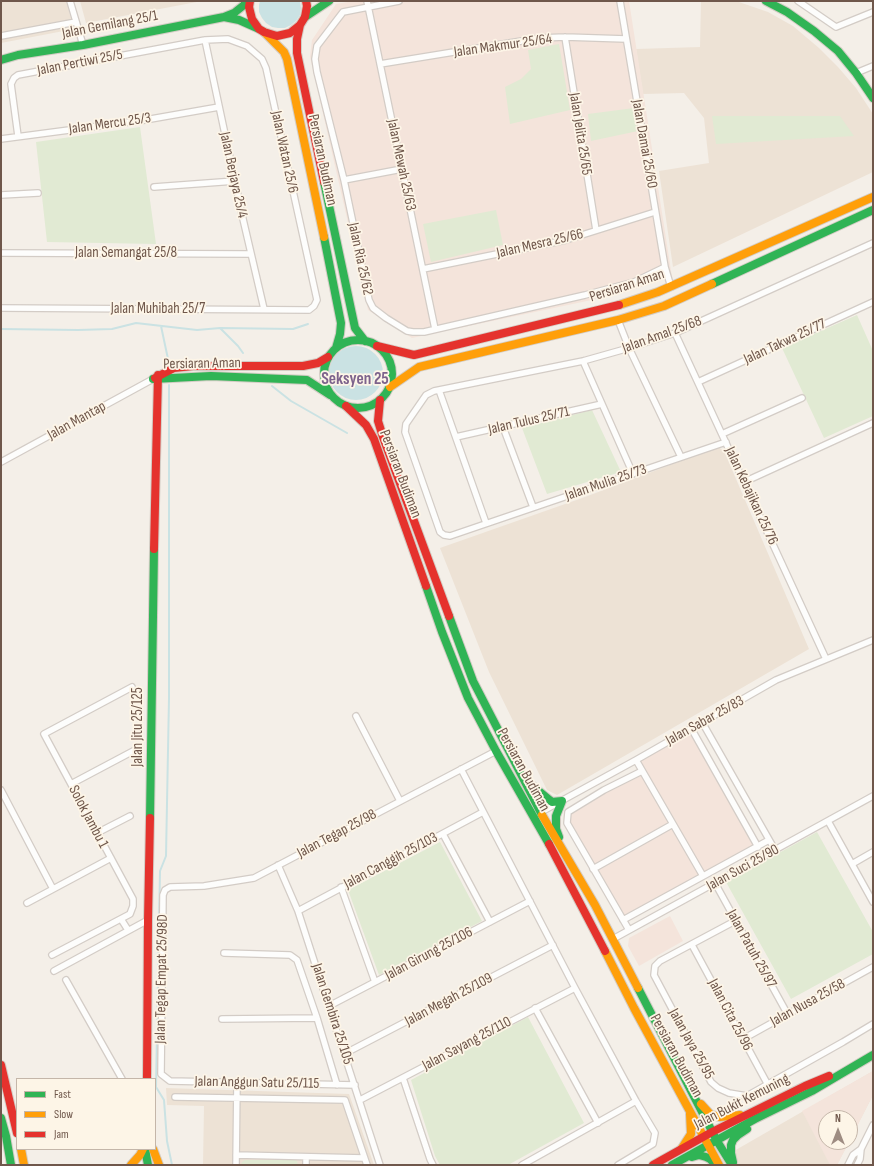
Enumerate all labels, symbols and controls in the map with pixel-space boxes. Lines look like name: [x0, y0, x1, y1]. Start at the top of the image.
street label: Jalan Gemilang 25/1: [61, 7, 159, 43]
street label: Jalan Makmur 25/64: [453, 30, 553, 62]
street label: Jalan Pertiwi 25/5: [36, 46, 124, 80]
street label: Jalan Jelita 25/65: [565, 92, 595, 176]
street label: Jalan Damai 25/60: [627, 98, 661, 190]
street label: Jalan Mercu 25/3: [68, 109, 152, 139]
street label: Jalan Watan 25/6: [267, 109, 301, 195]
street label: Persiaran Budiman: [304, 113, 340, 207]
street label: Jalan Mewah 25/63: [382, 117, 420, 213]
street label: Jalan Berjaya 25/4: [215, 130, 251, 220]
street label: Jalan Ria 25/62: [344, 221, 376, 297]
street label: Jalan Mesra 25/66: [495, 225, 585, 263]
street label: Jalan Semangat 25/8: [75, 244, 177, 262]
street label: Persiaran Aman: [587, 265, 667, 307]
street label: Jalan Muhibah 25/7: [111, 300, 205, 318]
street label: Jalan Amal 25/68: [620, 312, 704, 358]
street label: Jalan Takwa 25/77: [741, 315, 829, 369]
street label: Persiaran Aman: [163, 354, 241, 374]
district label: Seksyen 25: [321, 370, 389, 390]
street label: Jalan Mantap: [45, 398, 109, 444]
street label: Jalan Tulus 25/71: [487, 403, 571, 439]
street label: Persiaran Budiman: [375, 427, 425, 521]
street label: Jalan Kebajikan 25/76: [720, 444, 782, 548]
street label: Jalan Mulia 25/73: [563, 461, 649, 505]
street label: Jalan Jitu 25/125: [129, 687, 147, 767]
street label: Jalan Sabar 25/83: [663, 692, 747, 750]
street label: Persiaran Budiman: [493, 725, 553, 815]
street label: Solok Jambu 1: [64, 783, 112, 851]
street label: Jalan Tegap 25/98: [294, 806, 380, 862]
street label: Jalan Canggih 25/103: [341, 829, 441, 893]
street label: Jalan Suci 25/90: [704, 841, 782, 895]
street label: Jalan Patuh 25/97: [722, 907, 780, 991]
street label: Jalan Tegap Empat 25/98D: [152, 914, 172, 1044]
street label: Jalan Girung 25/106: [382, 923, 476, 985]
street label: Jalan Gembira 25/105: [307, 961, 357, 1067]
street label: Jalan Megah 25/109: [402, 969, 496, 1031]
street label: Jalan Nusa 25/58: [767, 975, 849, 1031]
street label: Jalan Cita 25/96: [704, 976, 756, 1054]
street label: Jalan Jaya 25/95: [664, 1006, 718, 1082]
street label: Persiaran Budiman: [646, 1011, 706, 1101]
street label: Jalan Sayang 25/110: [419, 1013, 515, 1075]
street label: Jalan Bukit Kemuning: [691, 1070, 793, 1134]
street label: Jalan Anggun Satu 25/115: [194, 1073, 320, 1093]
legend: [16, 1078, 156, 1150]
text: Fast: [54, 1087, 71, 1102]
text: Slow: [54, 1107, 73, 1122]
north arrow: [818, 1110, 858, 1150]
text: N: [835, 1112, 841, 1125]
text: Jam: [54, 1127, 69, 1142]

